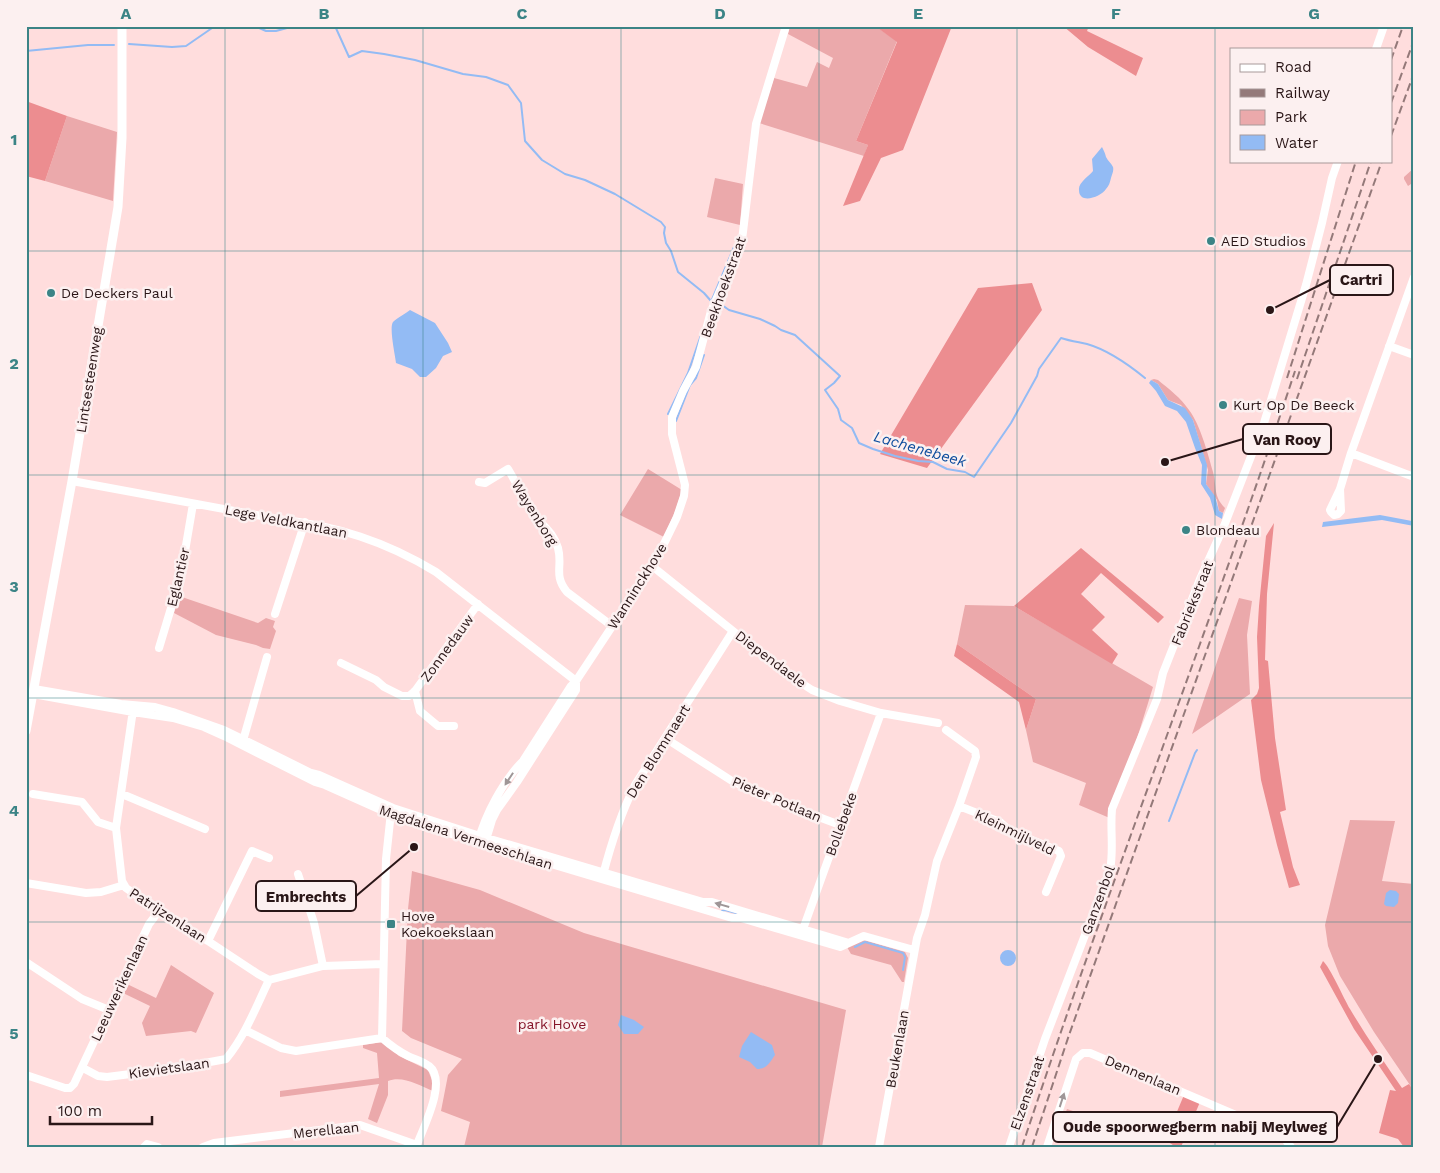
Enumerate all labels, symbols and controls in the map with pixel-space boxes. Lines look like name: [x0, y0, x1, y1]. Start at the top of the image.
text: A: [121, 4, 132, 23]
text: B: [319, 4, 330, 23]
text: C: [517, 4, 528, 23]
text: D: [714, 4, 726, 23]
text: E: [913, 4, 923, 23]
text: F: [1111, 4, 1121, 23]
text: G: [1308, 4, 1320, 23]
legend: [1230, 48, 1392, 162]
text: Road: [1275, 58, 1312, 76]
text: Railway: [1275, 84, 1330, 102]
text: Park: [1275, 108, 1308, 126]
text: 1: [11, 130, 17, 149]
text: Water: [1275, 134, 1318, 152]
place label: AED Studios: [1221, 233, 1306, 249]
street label: Beekhoekstraat: [697, 234, 749, 340]
marker: AED Studios: [1205, 235, 1217, 247]
callout: Cartri: [1330, 265, 1393, 295]
text: Cartri: [1340, 271, 1382, 289]
place label: De Deckers Paul: [61, 285, 173, 301]
marker: De Deckers Paul: [45, 287, 57, 299]
street label: Lintsesteenweg: [73, 325, 105, 434]
text: 2: [9, 354, 19, 373]
place label: Kurt Op De Beeck: [1233, 397, 1354, 413]
marker: Kurt Op De Beeck: [1217, 399, 1229, 411]
callout: Van Rooy: [1243, 424, 1331, 454]
water label: Lachenebeek: [872, 427, 969, 471]
text: Van Rooy: [1253, 431, 1321, 449]
street label: Wayenborg: [509, 477, 562, 549]
street label: Lege Veldkantlaan: [223, 501, 349, 541]
place label: Blondeau: [1196, 522, 1260, 538]
marker: Blondeau: [1180, 524, 1192, 536]
street label: Wanninckhove: [604, 540, 670, 632]
street label: Eglantier: [163, 545, 193, 608]
street label: Fabriekstraat: [1168, 558, 1216, 648]
text: 3: [9, 577, 19, 596]
street label: Zonnedauw: [417, 611, 477, 685]
street label: Diependaele: [732, 627, 810, 691]
street label: Den Blommaert: [623, 701, 693, 801]
one-way arrow: [505, 772, 514, 785]
street label: Pieter Potlaan: [730, 773, 824, 825]
street label: Bollebeke: [822, 790, 860, 858]
text: 4: [9, 801, 19, 820]
street label: Magdalena Vermeeschlaan: [377, 801, 555, 873]
street label: Kleinmijlveld: [972, 806, 1058, 858]
street label: Ganzenbol: [1078, 863, 1118, 937]
callout: Embrechts: [256, 881, 356, 911]
street label: Patrijzenlaan: [127, 884, 209, 946]
text: Embrechts: [266, 888, 346, 906]
one-way arrow: [715, 901, 730, 909]
place label: Hove Koekoekslaan: [401, 908, 494, 940]
marker: Hove Koekoekslaan: [385, 918, 397, 930]
street label: Leeuwerikenlaan: [87, 932, 151, 1044]
street label: Beukenlaan: [882, 1009, 912, 1089]
park label: park Hove: [518, 1016, 586, 1032]
text: 5: [9, 1024, 19, 1043]
street label: Dennenlaan: [1103, 1052, 1183, 1098]
street label: Kievietslaan: [127, 1054, 211, 1082]
street label: Elzenstraat: [1007, 1054, 1047, 1132]
scale bar: [50, 1093, 152, 1125]
one-way arrow: [1059, 1093, 1067, 1108]
text: 100 m: [58, 1102, 102, 1120]
callout: Oude spoorwegberm nabij Meylweg: [1053, 1112, 1337, 1142]
text: Oude spoorwegberm nabij Meylweg: [1063, 1118, 1328, 1136]
street label: Merellaan: [292, 1119, 360, 1141]

